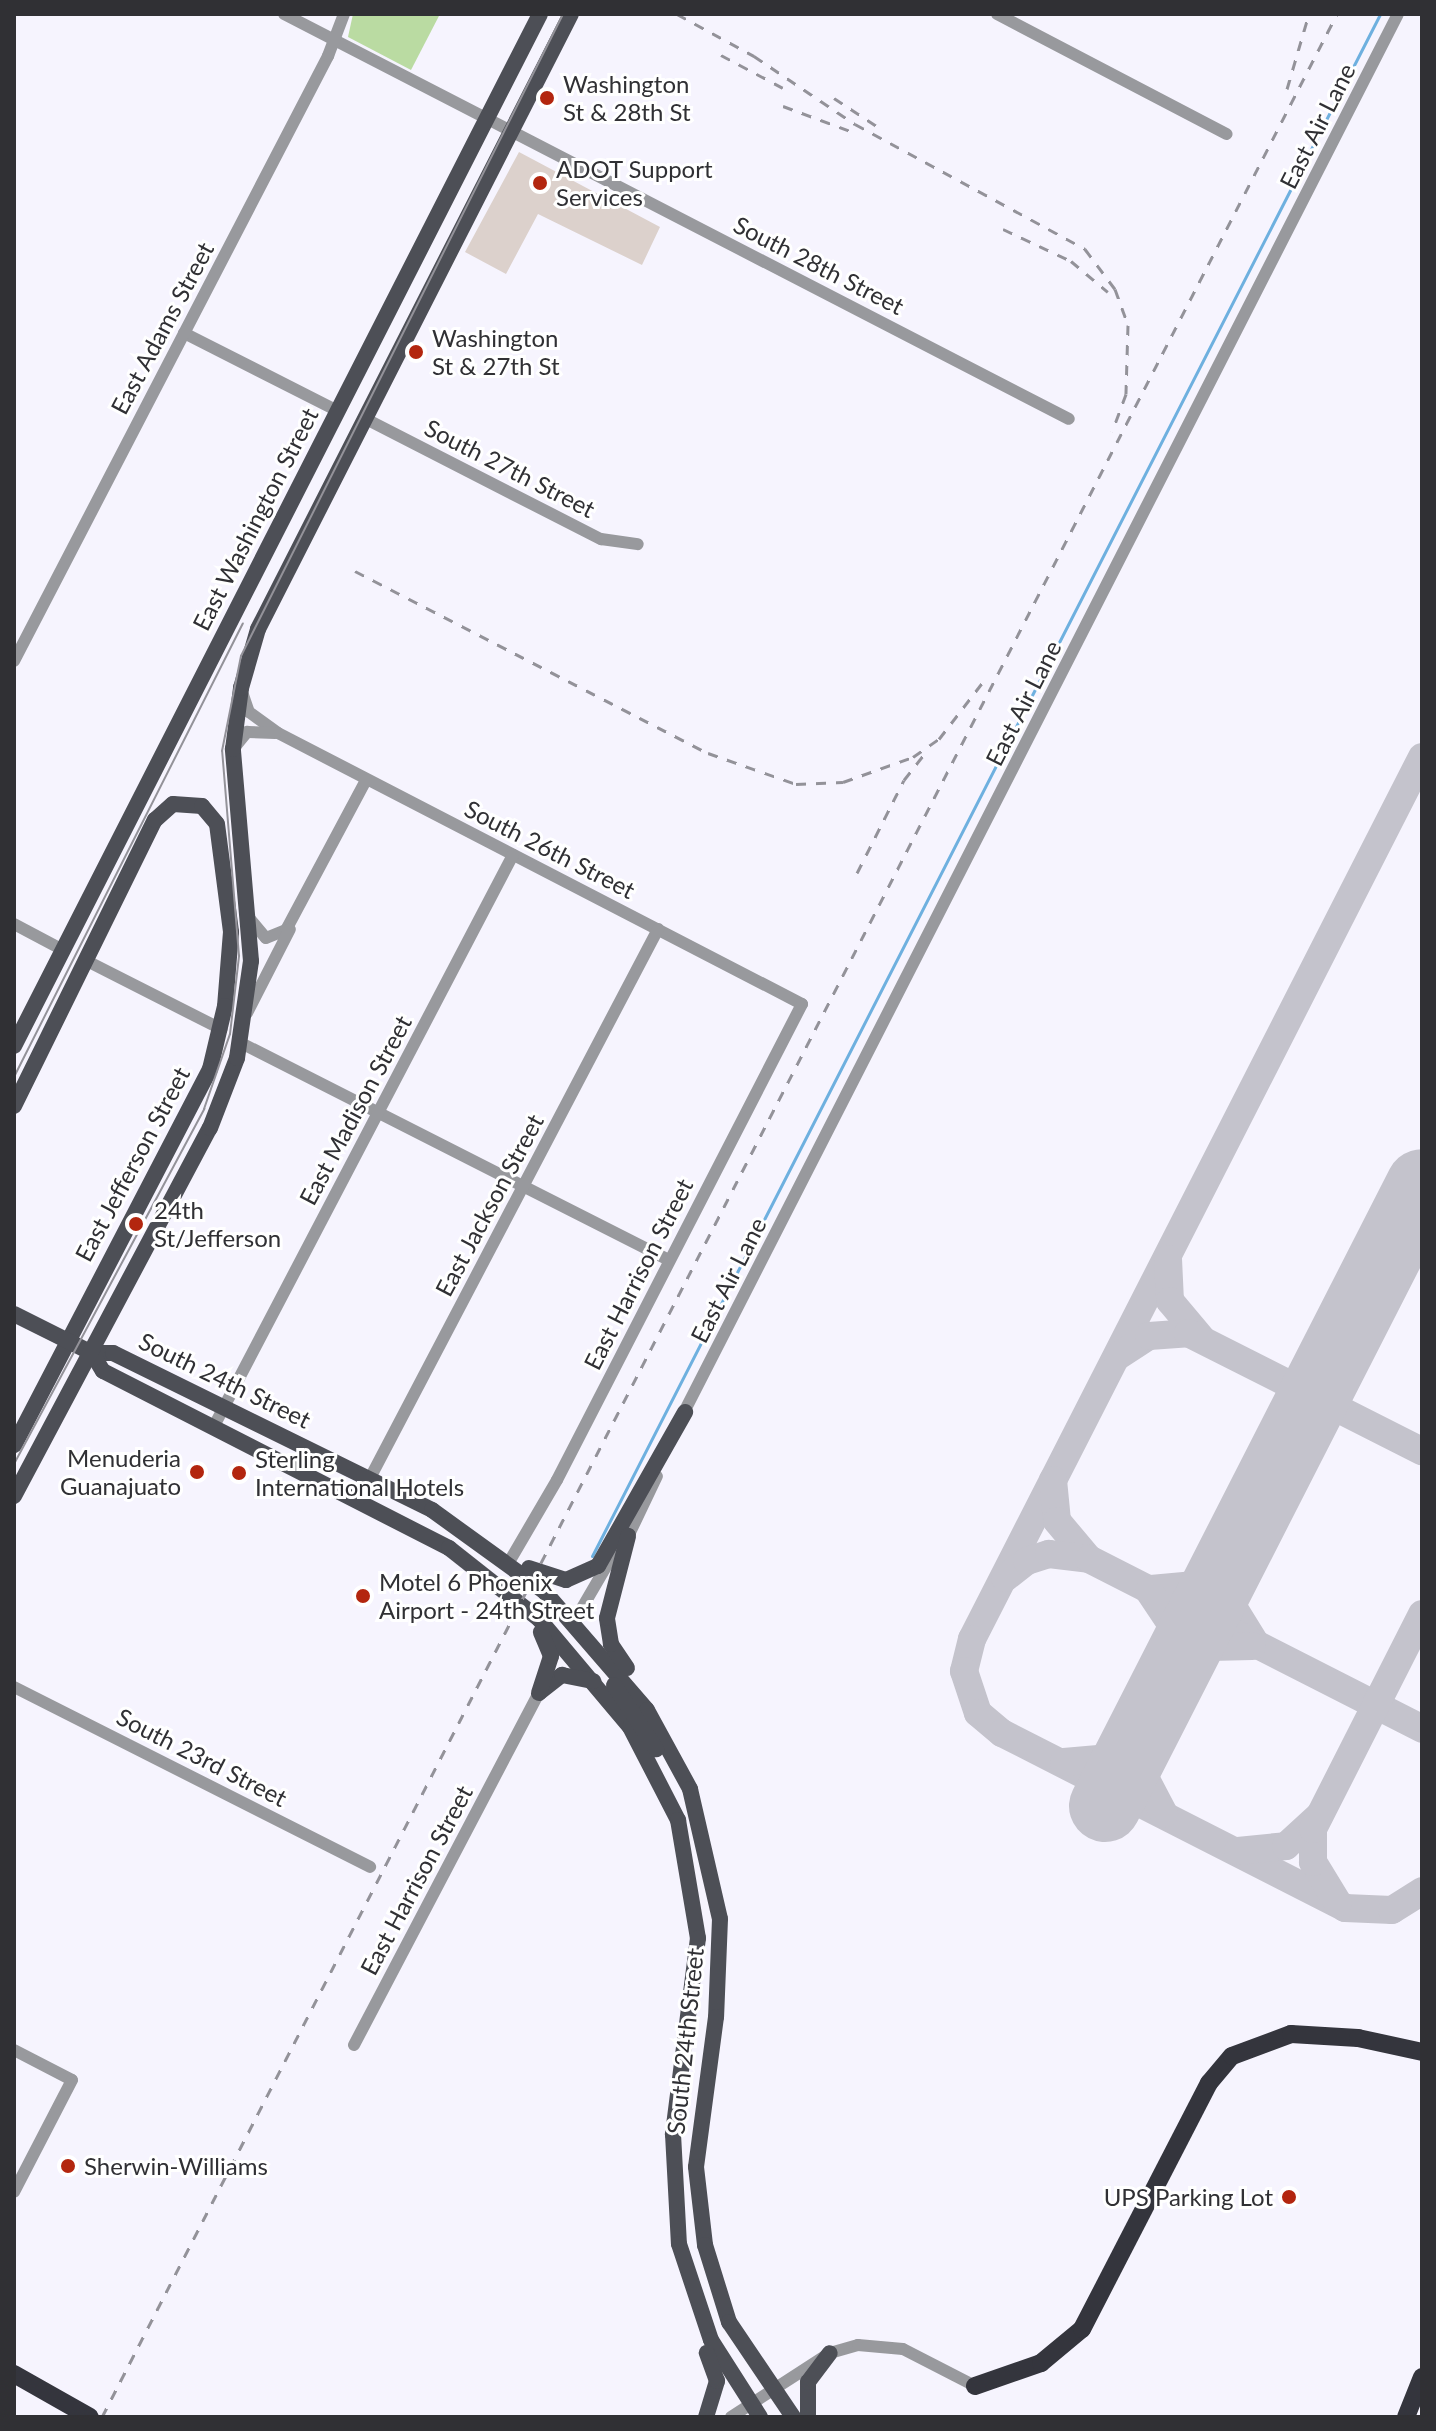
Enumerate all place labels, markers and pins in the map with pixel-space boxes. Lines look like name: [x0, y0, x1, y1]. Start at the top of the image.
place label: Washington St & 28th St: [563, 70, 691, 126]
marker: Washington St & 28th St: [538, 89, 556, 107]
place label: ADOT Support Services: [556, 155, 713, 211]
marker: ADOT Support Services: [531, 174, 549, 192]
place label: Washington St & 27th St: [432, 324, 560, 380]
marker: Washington St & 27th St: [407, 343, 425, 361]
place label: 24th St/Jefferson: [154, 1196, 281, 1252]
marker: 24th St/Jefferson: [125, 1213, 147, 1235]
place label: Menuderia Guanajuato: [60, 1444, 181, 1500]
place label: Sterling International Hotels: [255, 1445, 464, 1501]
marker: Menuderia Guanajuato: [188, 1463, 206, 1481]
marker: Sterling International Hotels: [230, 1464, 248, 1482]
place label: Motel 6 Phoenix Airport - 24th Street: [379, 1568, 594, 1624]
marker: Motel 6 Phoenix Airport - 24th Street: [354, 1587, 372, 1605]
place label: Sherwin-Williams: [84, 2152, 268, 2180]
marker: Sherwin-Williams: [59, 2157, 77, 2175]
place label: UPS Parking Lot: [1104, 2183, 1273, 2211]
marker: UPS Parking Lot: [1280, 2188, 1298, 2206]

